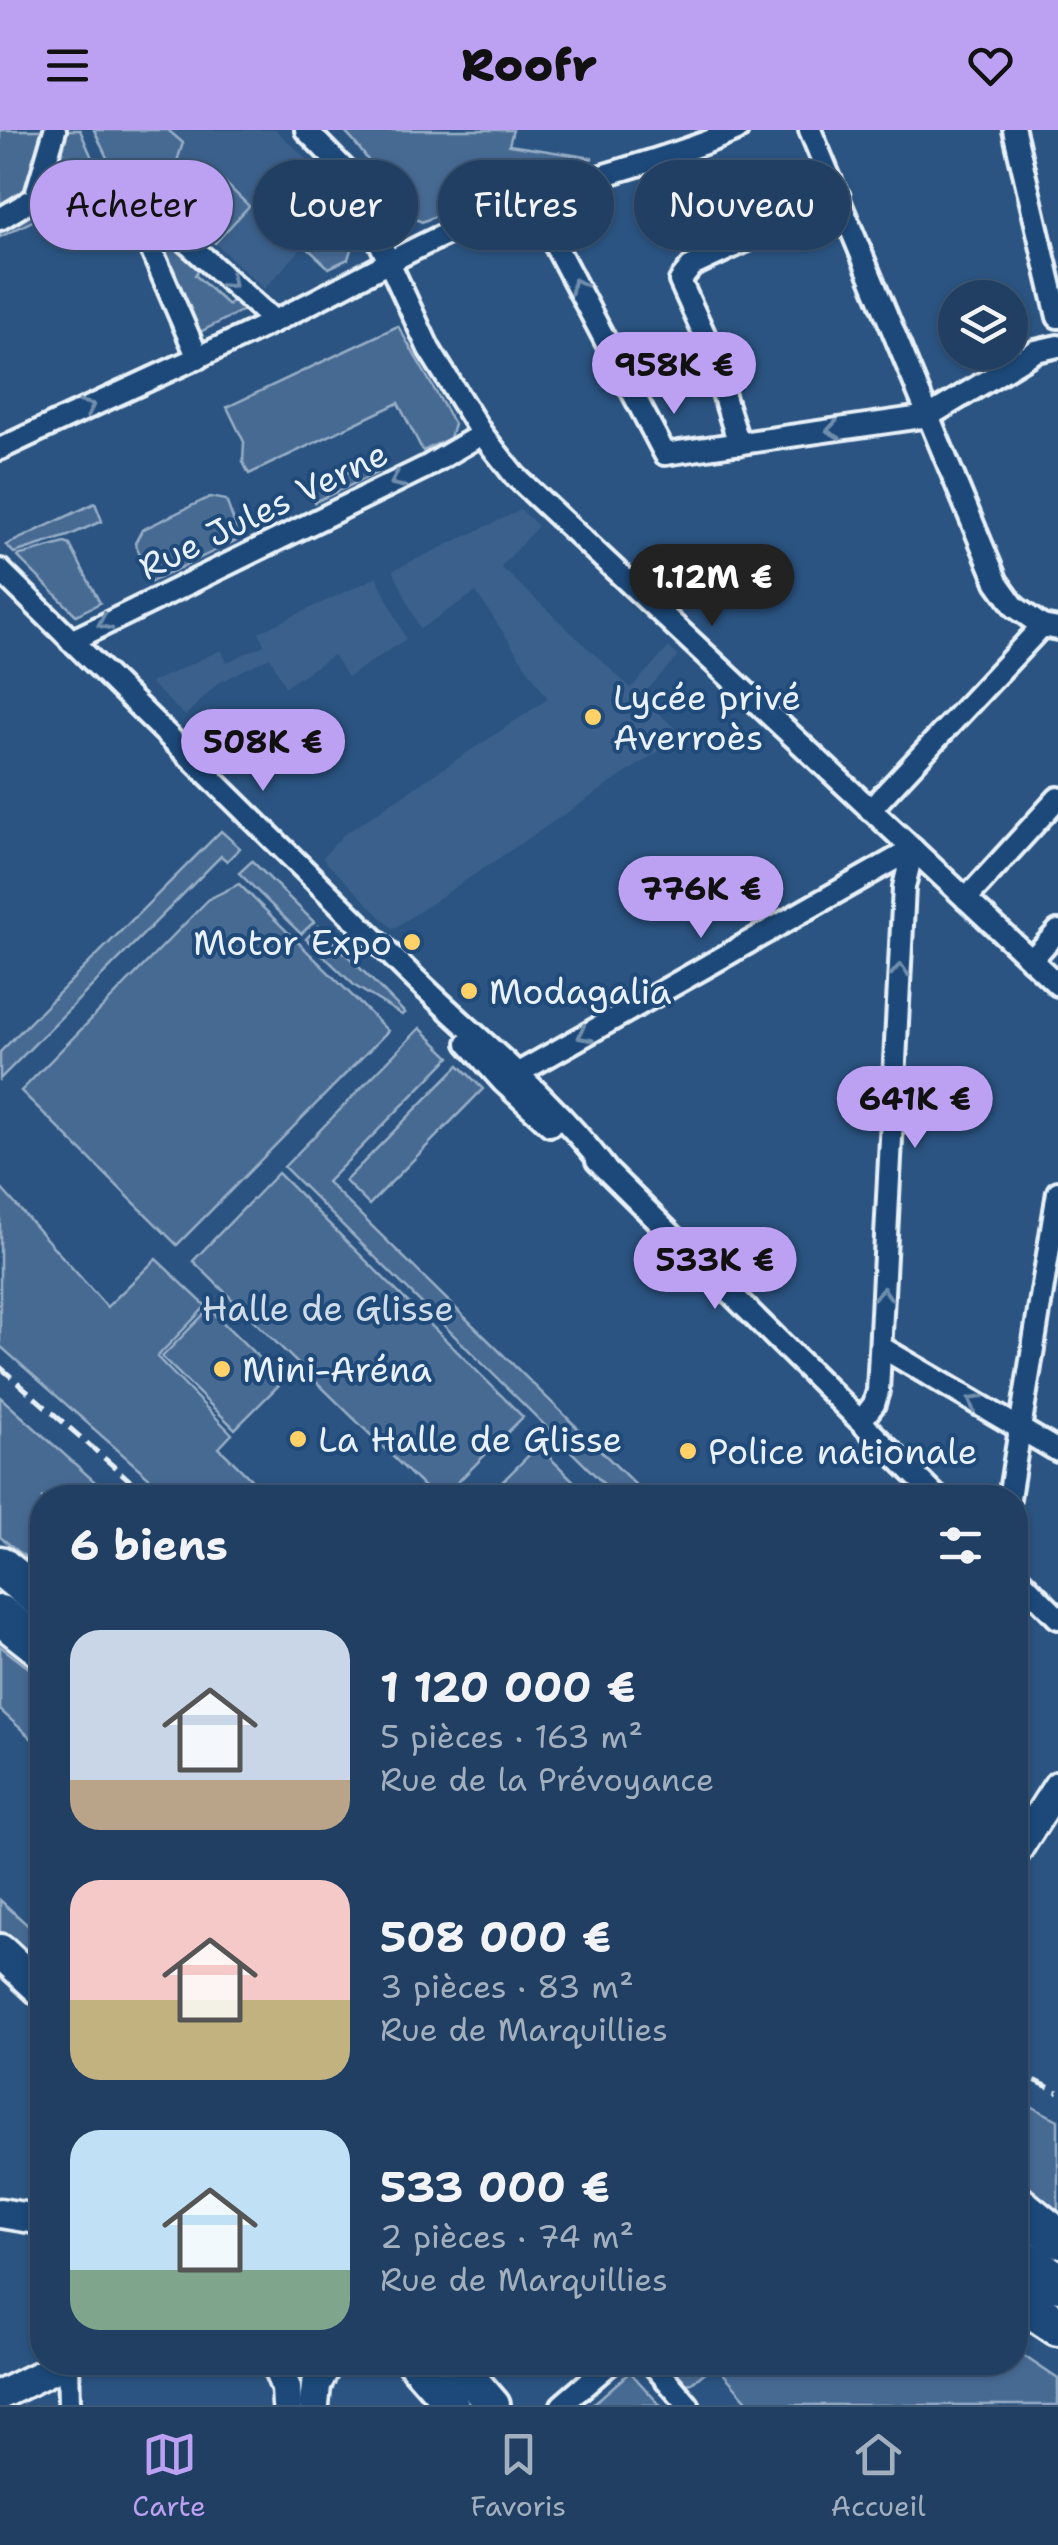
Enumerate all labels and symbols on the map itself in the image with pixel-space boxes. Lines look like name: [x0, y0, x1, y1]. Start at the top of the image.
one-way arrow: [218, 270, 237, 288]
one-way arrow: [570, 278, 590, 296]
pin: 958K €: [593, 332, 755, 417]
one-way arrow: [78, 399, 96, 419]
one-way arrow: [824, 419, 841, 440]
street label: Rue Jules Verne: [131, 429, 395, 591]
one-way arrow: [389, 469, 407, 488]
pin: 1.12M €: [620, 544, 804, 629]
one-way arrow: [96, 611, 114, 631]
place label: Lycée privé Averroès: [613, 674, 801, 761]
marker: Lycée privé Averroès: [582, 706, 604, 728]
pin: 508K €: [182, 709, 344, 794]
pin: 776K €: [620, 856, 782, 941]
place label: Motor Expo: [193, 919, 392, 966]
marker: Motor Expo: [401, 931, 423, 953]
one-way arrow: [889, 961, 910, 977]
place label: Modagalia: [489, 968, 672, 1015]
marker: Modagalia: [458, 980, 480, 1002]
one-way arrow: [577, 1023, 595, 1043]
pin: 641K €: [834, 1066, 996, 1151]
pin: 533K €: [634, 1227, 796, 1312]
park label: Halle de Glisse: [202, 1285, 454, 1332]
one-way arrow: [872, 1286, 893, 1302]
place label: Mini-Aréna: [242, 1346, 432, 1393]
marker: Mini-Aréna: [211, 1358, 233, 1380]
one-way arrow: [967, 1394, 985, 1414]
place label: La Halle de Glisse: [318, 1416, 622, 1463]
marker: La Halle de Glisse: [287, 1428, 309, 1450]
place label: Police nationale: [708, 1428, 977, 1475]
marker: Police nationale: [677, 1440, 699, 1462]

